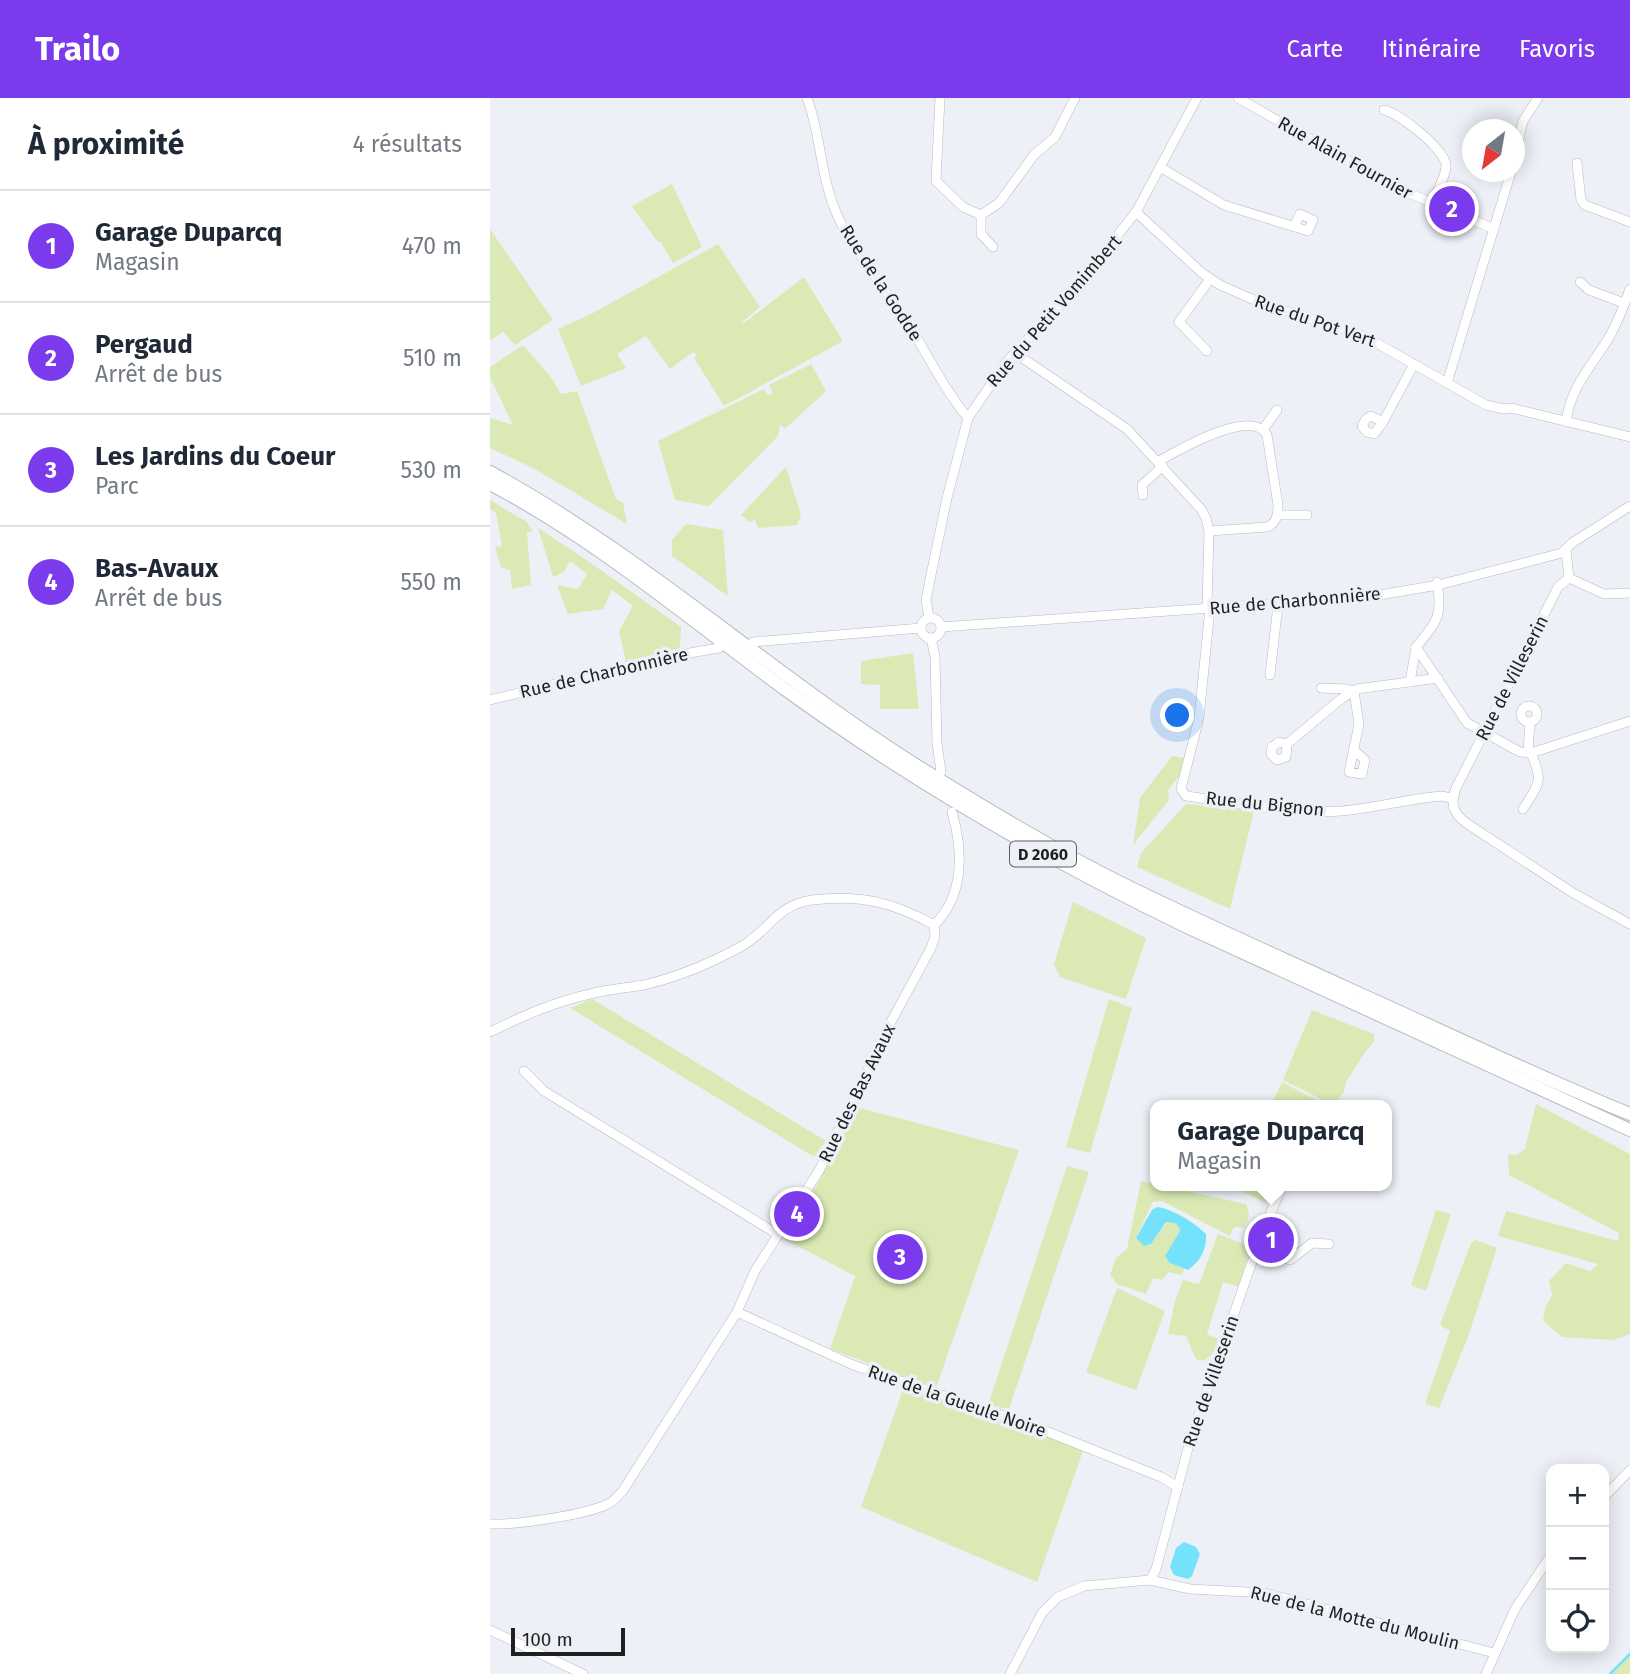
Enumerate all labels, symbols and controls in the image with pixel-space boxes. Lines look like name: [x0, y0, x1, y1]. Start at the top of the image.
text: Trailo: [35, 29, 120, 69]
text: Carte: [1287, 35, 1343, 63]
text: Itinéraire: [1381, 35, 1481, 63]
text: Favoris: [1519, 35, 1595, 63]
street label: Rue Alain Fournier: [1274, 112, 1416, 204]
north arrow: [1462, 119, 1525, 182]
text: À proximité: [28, 126, 184, 162]
text: 4 résultats: [352, 130, 462, 158]
pin: 2: [1429, 183, 1475, 235]
text: Garage Duparcq: [95, 217, 282, 248]
street label: Rue de la Godde: [835, 221, 927, 345]
street label: Rue du Petit Vomimbert: [982, 230, 1126, 392]
text: 1: [46, 232, 56, 260]
text: 470 m: [402, 232, 462, 260]
text: Magasin: [95, 248, 180, 276]
street label: Rue du Pot Vert: [1252, 290, 1379, 352]
text: Pergaud: [95, 329, 193, 360]
text: 2: [45, 344, 57, 372]
text: 510 m: [403, 344, 462, 372]
text: Arrêt de bus: [95, 360, 222, 388]
text: Les Jardins du Coeur: [95, 441, 335, 472]
text: 3: [45, 456, 57, 484]
text: 530 m: [401, 456, 462, 484]
text: Parc: [95, 472, 139, 500]
text: Bas-Avaux: [95, 553, 218, 584]
text: 4: [45, 568, 58, 596]
text: 550 m: [400, 568, 462, 596]
street label: Rue de Charbonnière: [1208, 583, 1382, 619]
text: Arrêt de bus: [95, 584, 222, 612]
street label: Rue de Villeserin: [1471, 612, 1553, 744]
street label: Rue de Charbonnière: [518, 643, 690, 703]
your location: [1160, 698, 1194, 732]
street label: Rue du Bignon: [1205, 787, 1325, 821]
road number: D 2060: [1010, 842, 1076, 866]
street label: Rue des Bas Avaux: [814, 1020, 900, 1166]
popup: [1150, 1100, 1392, 1191]
text: Garage Duparcq: [1177, 1116, 1365, 1147]
text: Magasin: [1177, 1147, 1262, 1175]
pin: 4: [774, 1188, 820, 1240]
pin: 1: [1248, 1214, 1294, 1266]
pin: 3: [877, 1231, 923, 1283]
street label: Rue de Villeserin: [1178, 1312, 1244, 1450]
street label: Rue de la Gueule Noire: [865, 1360, 1049, 1442]
map controls: [1546, 1464, 1609, 1653]
button: +: [1546, 1464, 1609, 1527]
button: −: [1546, 1527, 1609, 1590]
street label: Rue de la Motte du Moulin: [1248, 1581, 1462, 1655]
button: locate: [1546, 1590, 1609, 1653]
scale bar: [511, 1625, 625, 1657]
text: 100 m: [522, 1628, 573, 1651]

